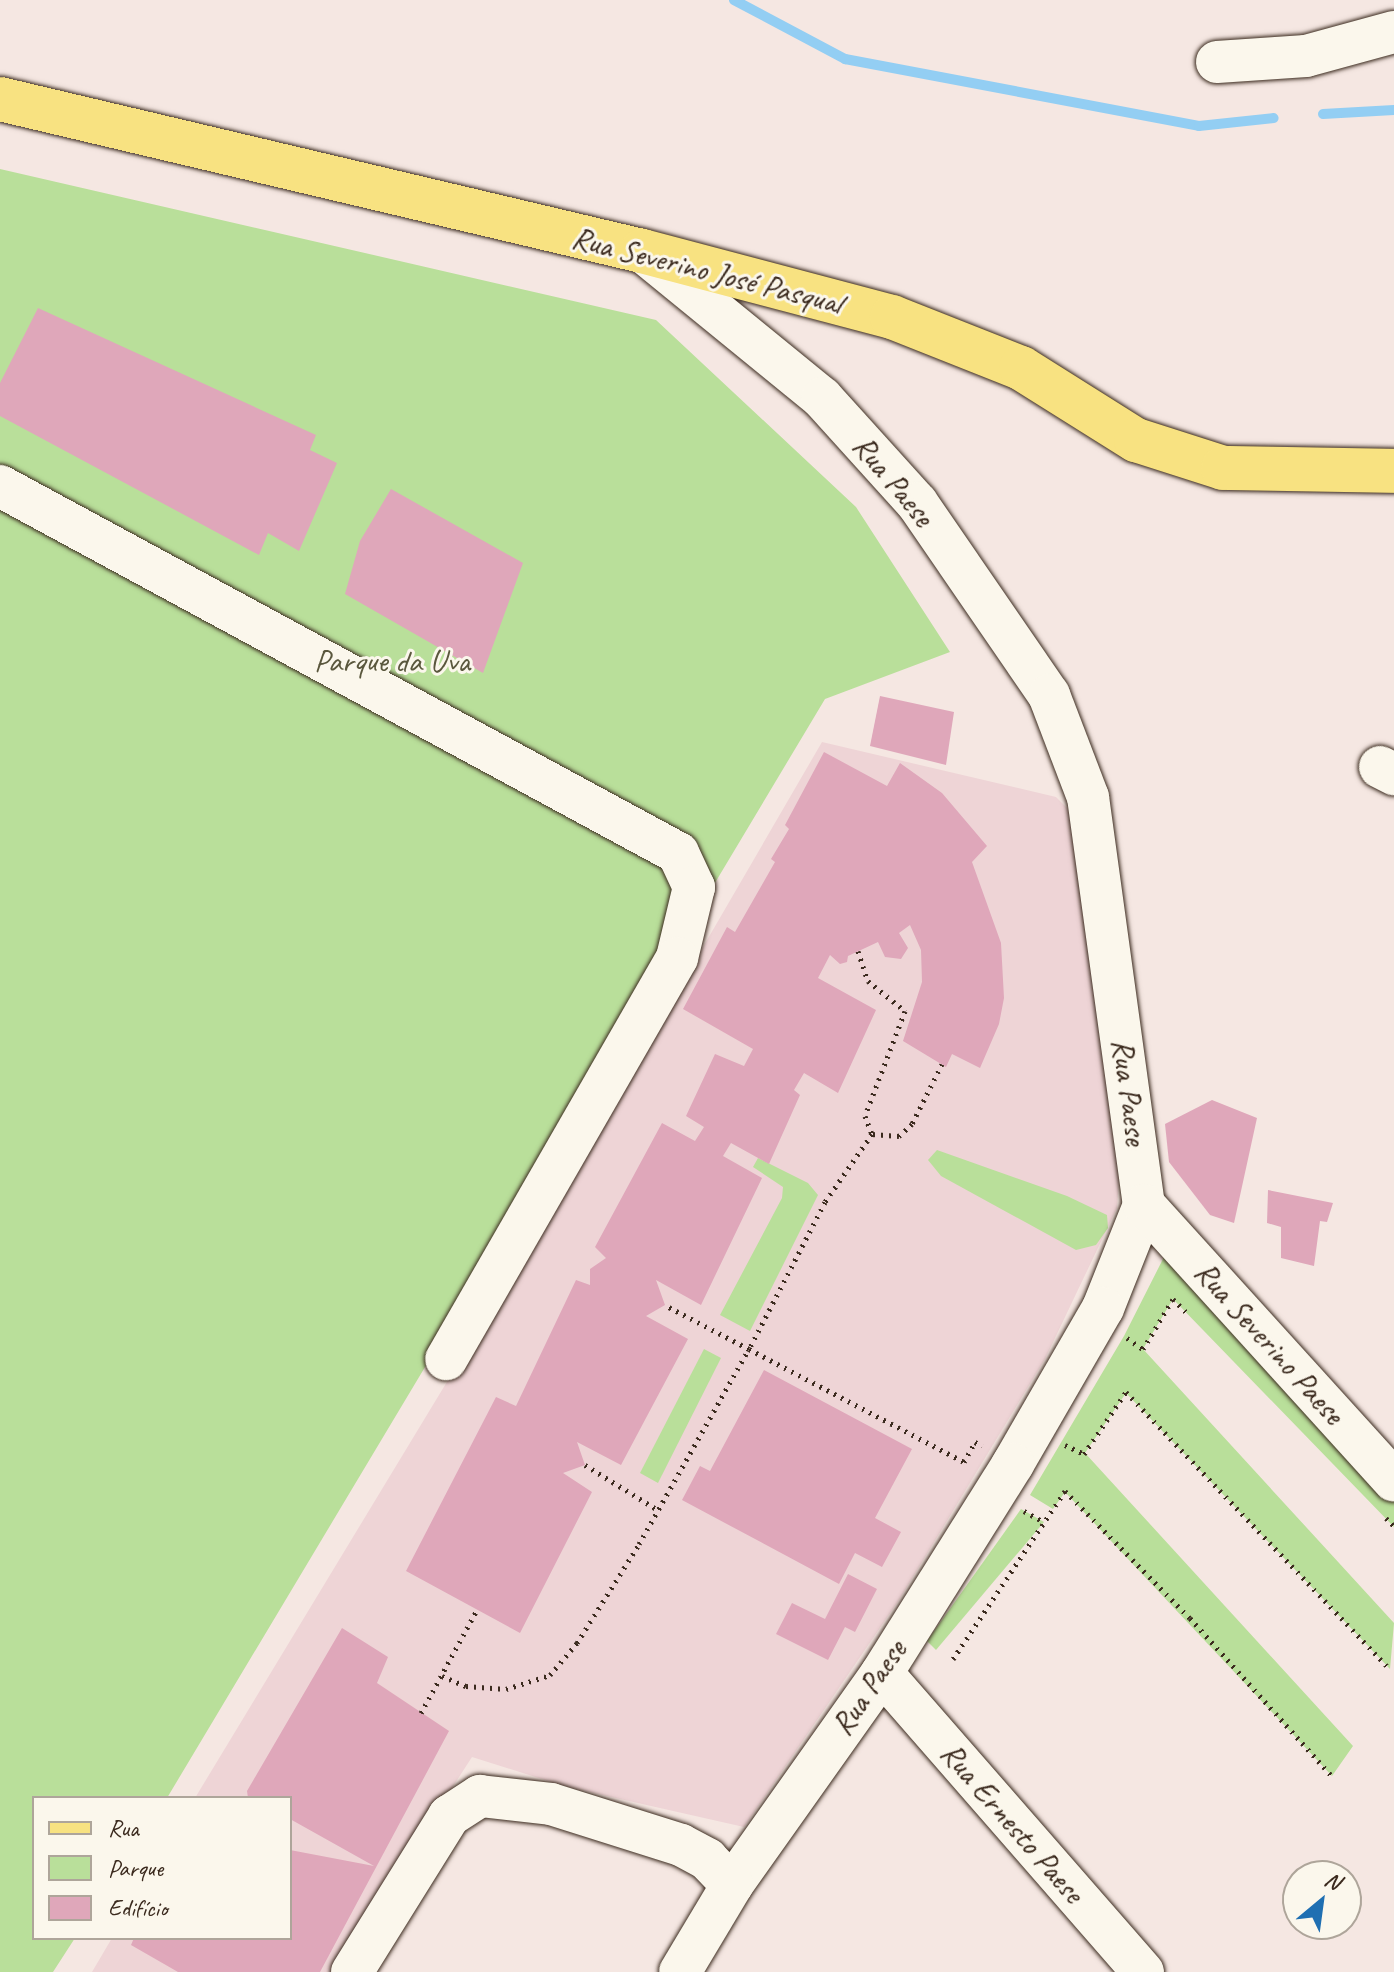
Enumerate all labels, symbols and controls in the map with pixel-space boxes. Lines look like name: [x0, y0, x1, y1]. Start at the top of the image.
street label: Rua Severino José Pasqual: [568, 219, 846, 323]
street label: Rua Paese: [844, 427, 942, 535]
park label: Parque da Uva: [314, 642, 470, 680]
street label: Rua Paese: [1102, 1036, 1156, 1148]
street label: Rua Severino Paese: [1186, 1254, 1352, 1432]
street label: Rua Paese: [823, 1633, 915, 1743]
street label: Rua Ernesto Paese: [931, 1734, 1093, 1912]
legend: [32, 1796, 292, 1940]
text: Rua: [108, 1813, 139, 1843]
text: Parque: [108, 1853, 163, 1883]
north arrow: [1282, 1860, 1362, 1940]
text: N: [1320, 1865, 1345, 1896]
text: Edifício: [108, 1893, 168, 1923]

